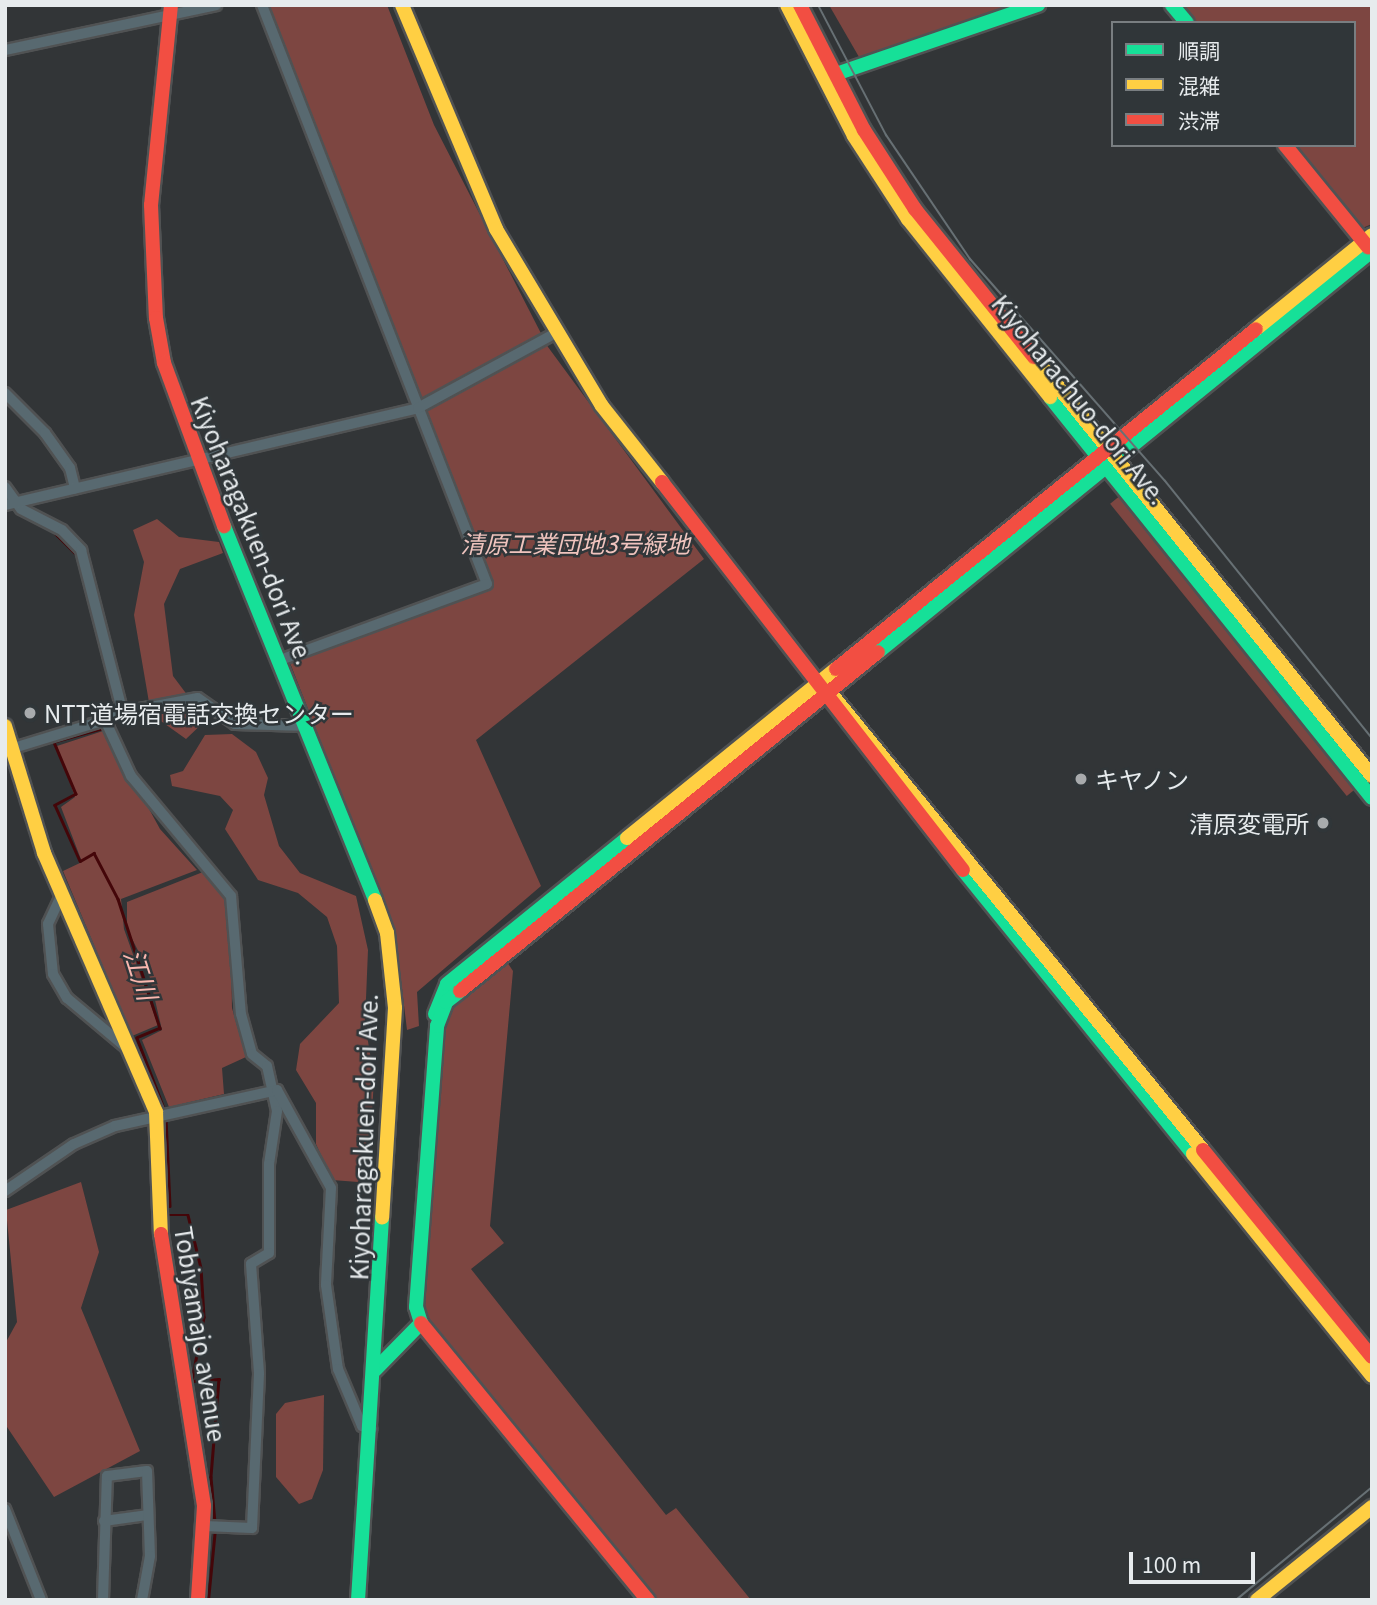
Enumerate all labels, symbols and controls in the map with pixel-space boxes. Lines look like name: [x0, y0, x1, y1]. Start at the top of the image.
legend: [1111, 21, 1356, 147]
text: 順調: [1178, 35, 1220, 65]
text: 混雑: [1178, 70, 1220, 100]
text: 渋滞: [1178, 105, 1220, 135]
street label: Kiyoharachuo-dori Ave.: [987, 289, 1173, 509]
street label: Kiyoharagakuen-dori Ave.: [186, 392, 320, 668]
park label: 清原工業団地3号緑地: [460, 529, 690, 557]
place label: NTT道場宿電話交換センター: [44, 699, 354, 727]
marker: NTT道場宿電話交換センター: [22, 705, 38, 721]
place label: キヤノン: [1095, 765, 1191, 793]
marker: キヤノン: [1073, 771, 1089, 787]
place label: 清原変電所: [1189, 809, 1309, 837]
marker: 清原変電所: [1315, 815, 1331, 831]
water label: 江川: [119, 944, 165, 1004]
street label: Kiyoharagakuen-dori Ave.: [344, 993, 382, 1281]
street label: Tobiyamajo avenue: [170, 1224, 232, 1444]
scale bar: [1132, 1538, 1258, 1582]
text: 100 m: [1142, 1549, 1201, 1579]

